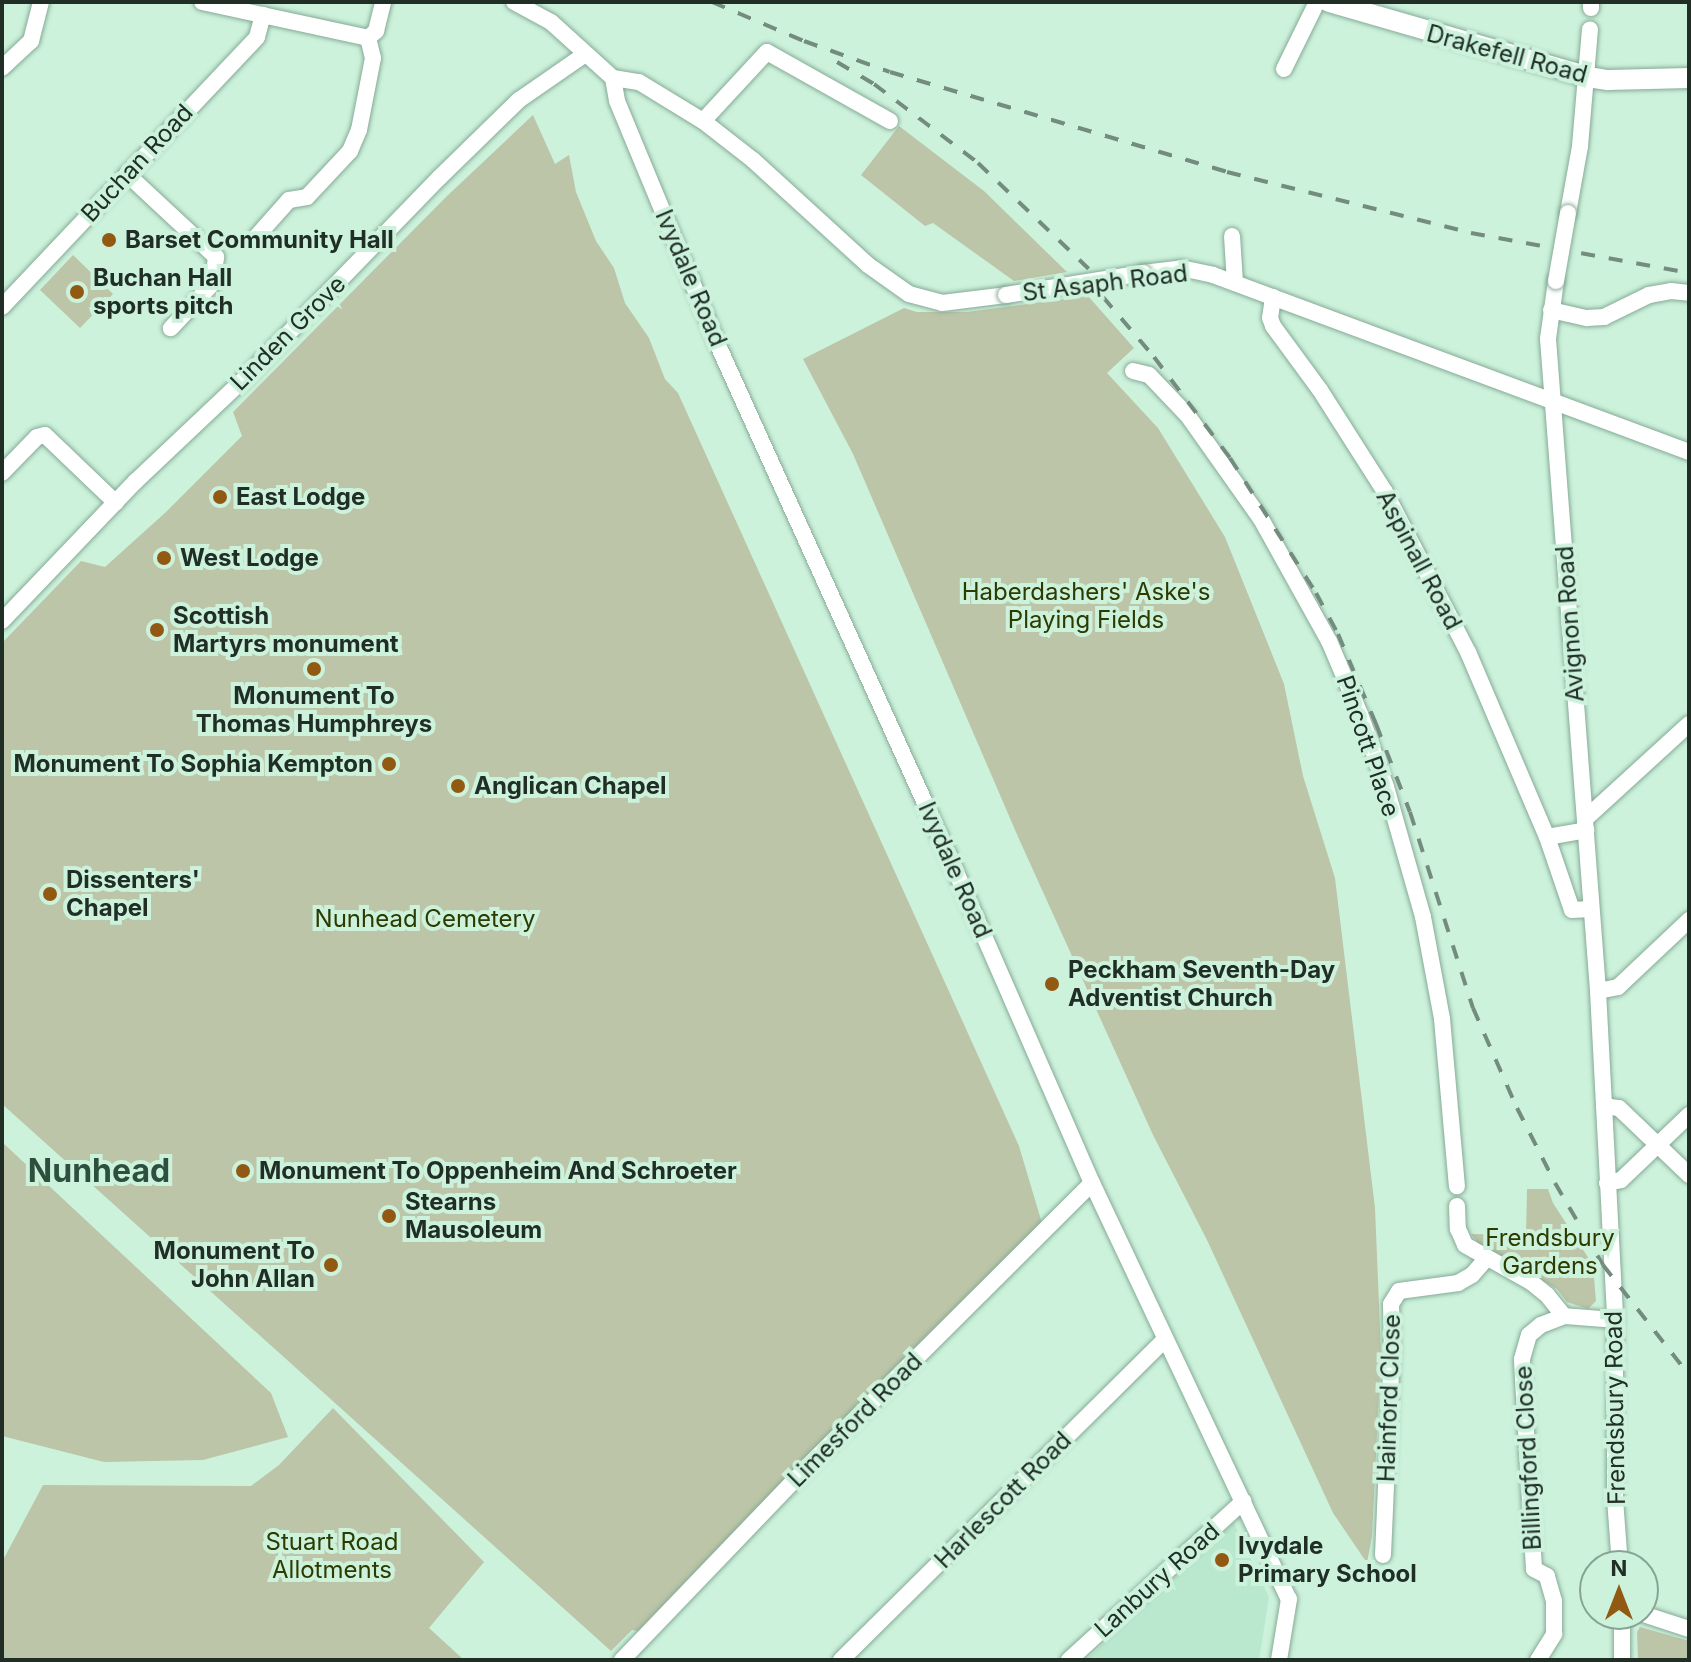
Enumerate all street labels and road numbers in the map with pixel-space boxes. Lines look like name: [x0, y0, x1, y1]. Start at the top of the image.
street label: Drakefell Road: [1424, 19, 1590, 89]
street label: Buchan Road: [75, 98, 199, 228]
street label: Ivydale Road: [649, 205, 733, 351]
street label: St Asaph Road: [1021, 259, 1189, 307]
street label: Linden Grove: [225, 270, 351, 396]
street label: Aspinall Road: [1370, 485, 1468, 635]
street label: Avignon Road: [1550, 545, 1590, 703]
street label: Pincott Place: [1330, 672, 1406, 820]
street label: Ivydale Road: [912, 798, 998, 942]
street label: Frendsbury Road: [1599, 1311, 1631, 1505]
street label: Hainford Close: [1372, 1313, 1406, 1483]
street label: Limesford Road: [782, 1347, 928, 1493]
street label: Billingford Close: [1509, 1365, 1547, 1551]
street label: Harlescott Road: [929, 1426, 1077, 1574]
street label: Lanbury Road: [1089, 1517, 1225, 1643]

